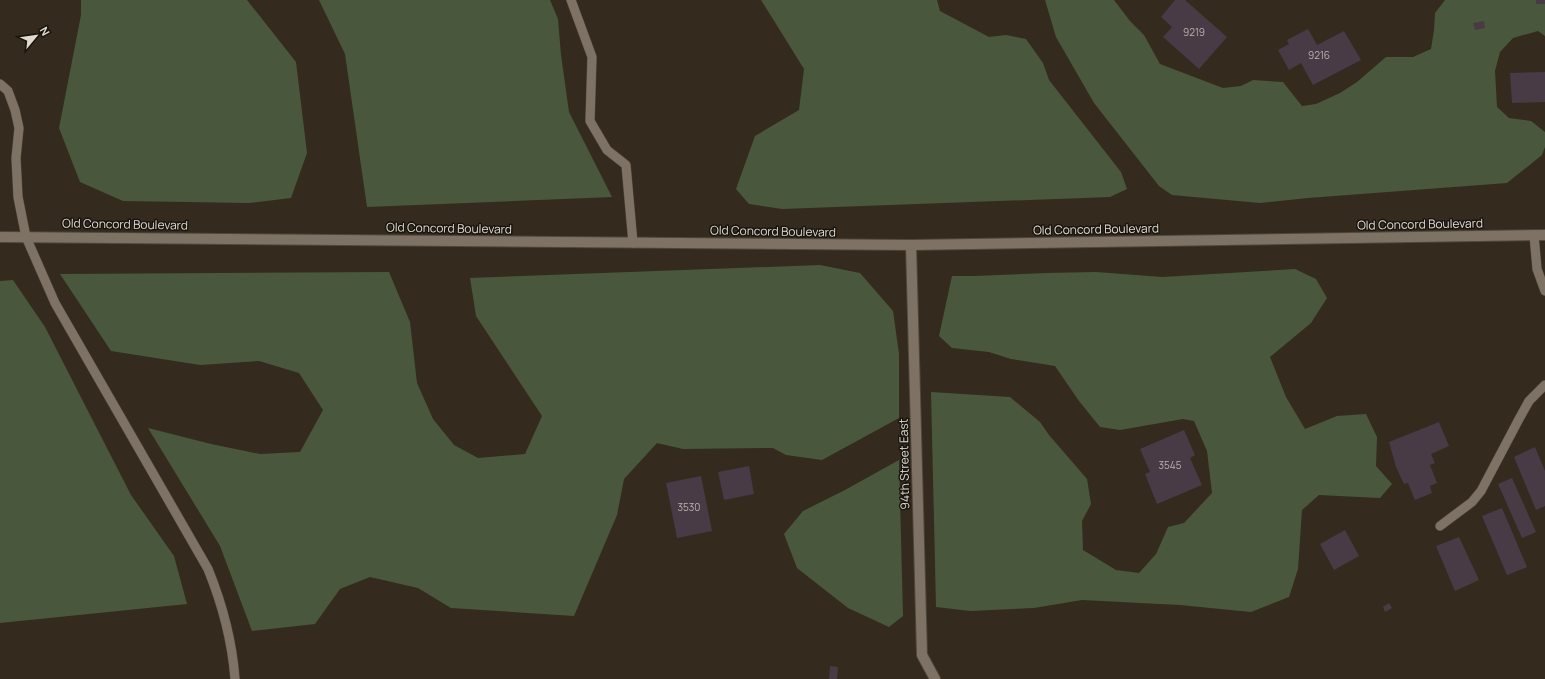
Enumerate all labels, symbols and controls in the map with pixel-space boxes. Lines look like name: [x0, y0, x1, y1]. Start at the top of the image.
north arrow: [16, 16, 56, 56]
text: N: [37, 24, 54, 38]
house number: 9219: [1183, 25, 1205, 39]
house number: 9216: [1308, 48, 1330, 62]
street label: Old Concord Boulevard: [62, 214, 188, 234]
street label: Old Concord Boulevard: [1357, 214, 1483, 234]
street label: Old Concord Boulevard: [386, 218, 512, 238]
street label: Old Concord Boulevard: [1033, 219, 1159, 239]
street label: Old Concord Boulevard: [710, 221, 836, 241]
street label: 94th Street East: [895, 418, 913, 510]
house number: 3545: [1159, 458, 1182, 472]
house number: 3530: [678, 500, 700, 514]

